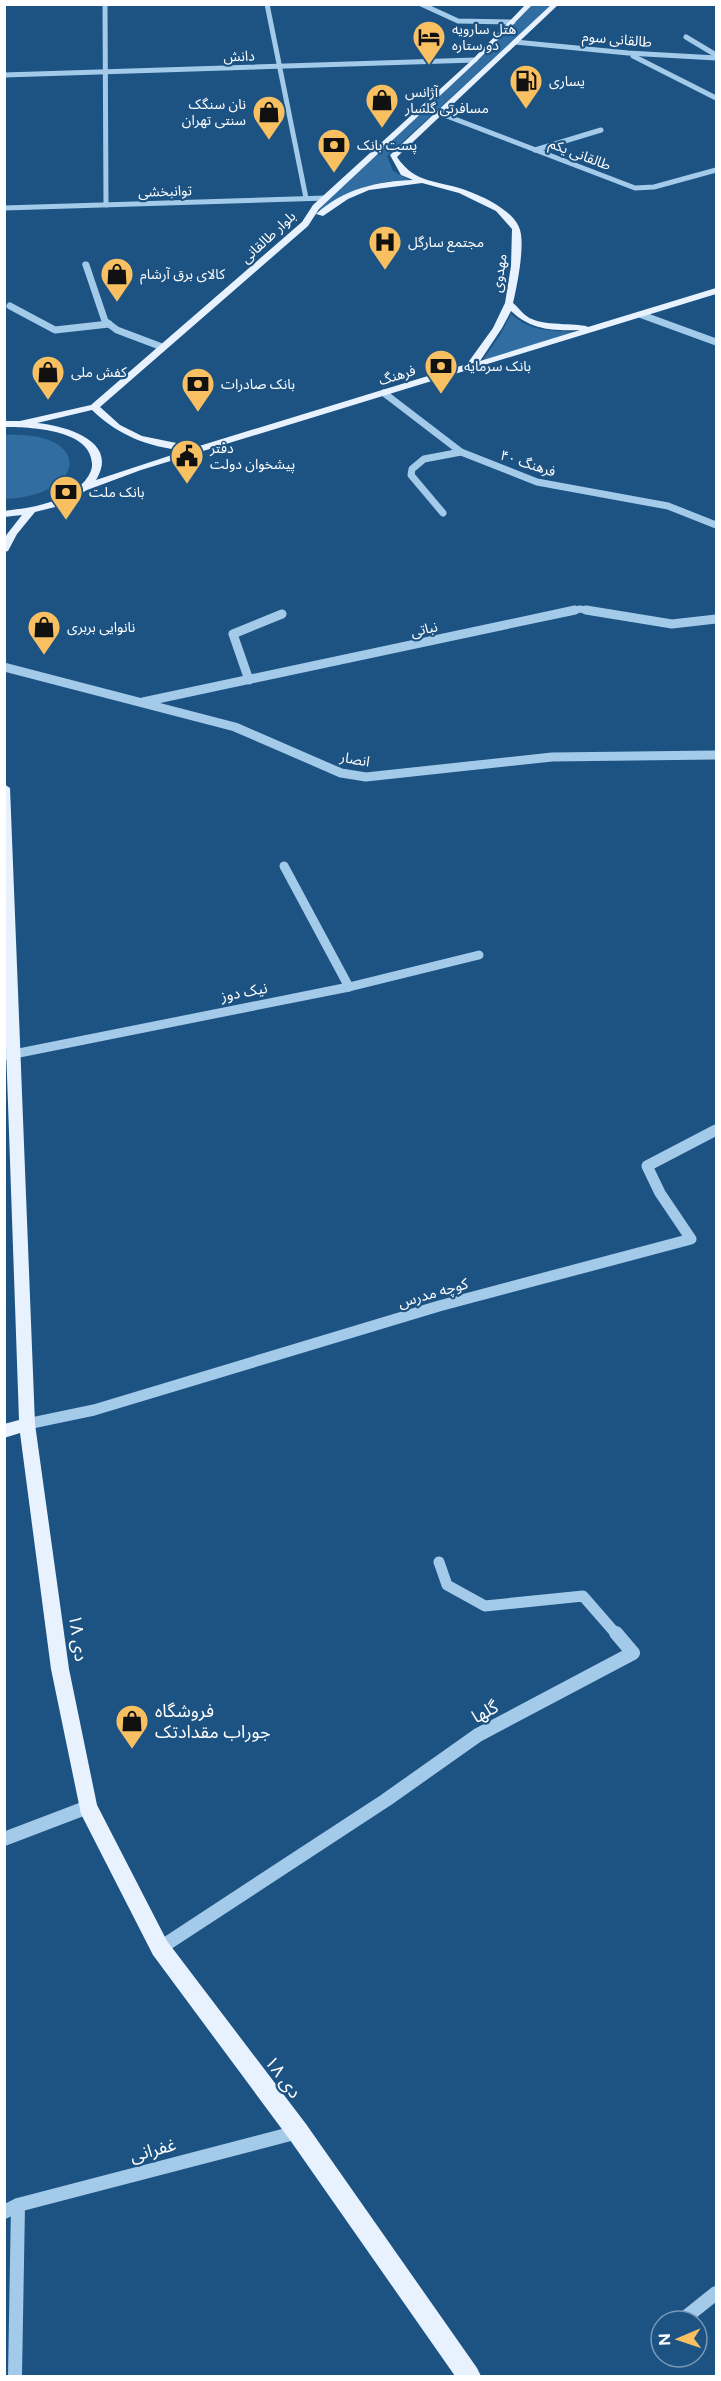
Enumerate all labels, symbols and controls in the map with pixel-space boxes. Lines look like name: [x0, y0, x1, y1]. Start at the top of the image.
hotel icon: هتل سارویه دو ستاره: [411, 19, 447, 66]
place label: هتل سارویه دو ستاره: [452, 21, 516, 54]
street label: طالقانی سوم: [581, 28, 653, 53]
street label: دانش: [223, 47, 255, 66]
fuel station icon: یساری: [508, 63, 544, 110]
place label: یساری: [549, 73, 585, 90]
shop icon: آژانس مسافرتی گلسار: [364, 82, 400, 129]
place label: آژانس مسافرتی گلسار: [404, 84, 489, 117]
shop icon: نان سنگک سنتی تهران: [251, 94, 287, 141]
place label: نان سنگک سنتی تهران: [182, 96, 246, 129]
bank icon: پست بانک: [316, 127, 352, 174]
street label: طالقانی یکم: [546, 135, 613, 176]
place label: پست بانک: [357, 137, 417, 155]
street label: توانبخشی: [138, 182, 192, 201]
street label: بلوار طالقانی: [237, 208, 299, 267]
hospital icon: مجتمع سارگل: [367, 224, 403, 271]
place label: مجتمع سارگل: [408, 234, 484, 253]
street label: مهدوی: [488, 253, 511, 293]
shop icon: کالای برق آرشام: [99, 256, 135, 303]
place label: کالای برق آرشام: [140, 266, 225, 285]
bank icon: بانک سرمایه: [423, 348, 459, 395]
shop icon: کفش ملی: [30, 354, 66, 401]
place label: بانک سرمایه: [464, 358, 531, 375]
street label: فرهنگ: [377, 362, 418, 389]
place label: کفش ملی: [71, 364, 127, 381]
bank icon: بانک صادرات: [180, 366, 216, 413]
place label: بانک صادرات: [221, 376, 295, 393]
public building icon: دفتر پیشخوان دولت: [169, 438, 205, 485]
place label: دفتر پیشخوان دولت: [209, 440, 295, 474]
street label: فرهنگ ۴۰: [498, 447, 558, 480]
bank icon: بانک ملت: [48, 474, 84, 521]
place label: بانک ملت: [89, 484, 145, 501]
shop icon: نانوایی بربری: [26, 609, 62, 656]
street label: نباتی: [409, 618, 439, 641]
place label: نانوایی بربری: [67, 619, 136, 636]
street label: انصار: [338, 748, 371, 770]
street label: نیک دوز: [218, 979, 269, 1006]
street label: کوچه مدرس: [396, 1274, 471, 1313]
street label: ۱۸ دی: [64, 1613, 92, 1663]
street label: گلها: [468, 1696, 503, 1728]
place label: فروشگاه جوراب مقدادتک: [155, 1700, 271, 1743]
shop icon: فروشگاه جوراب مقدادتک: [114, 1703, 150, 1750]
street label: ۱۸ دی: [260, 2051, 306, 2103]
street label: غفرانی: [127, 2133, 179, 2167]
north arrow: [649, 2309, 709, 2369]
text: N: [655, 2333, 674, 2346]

